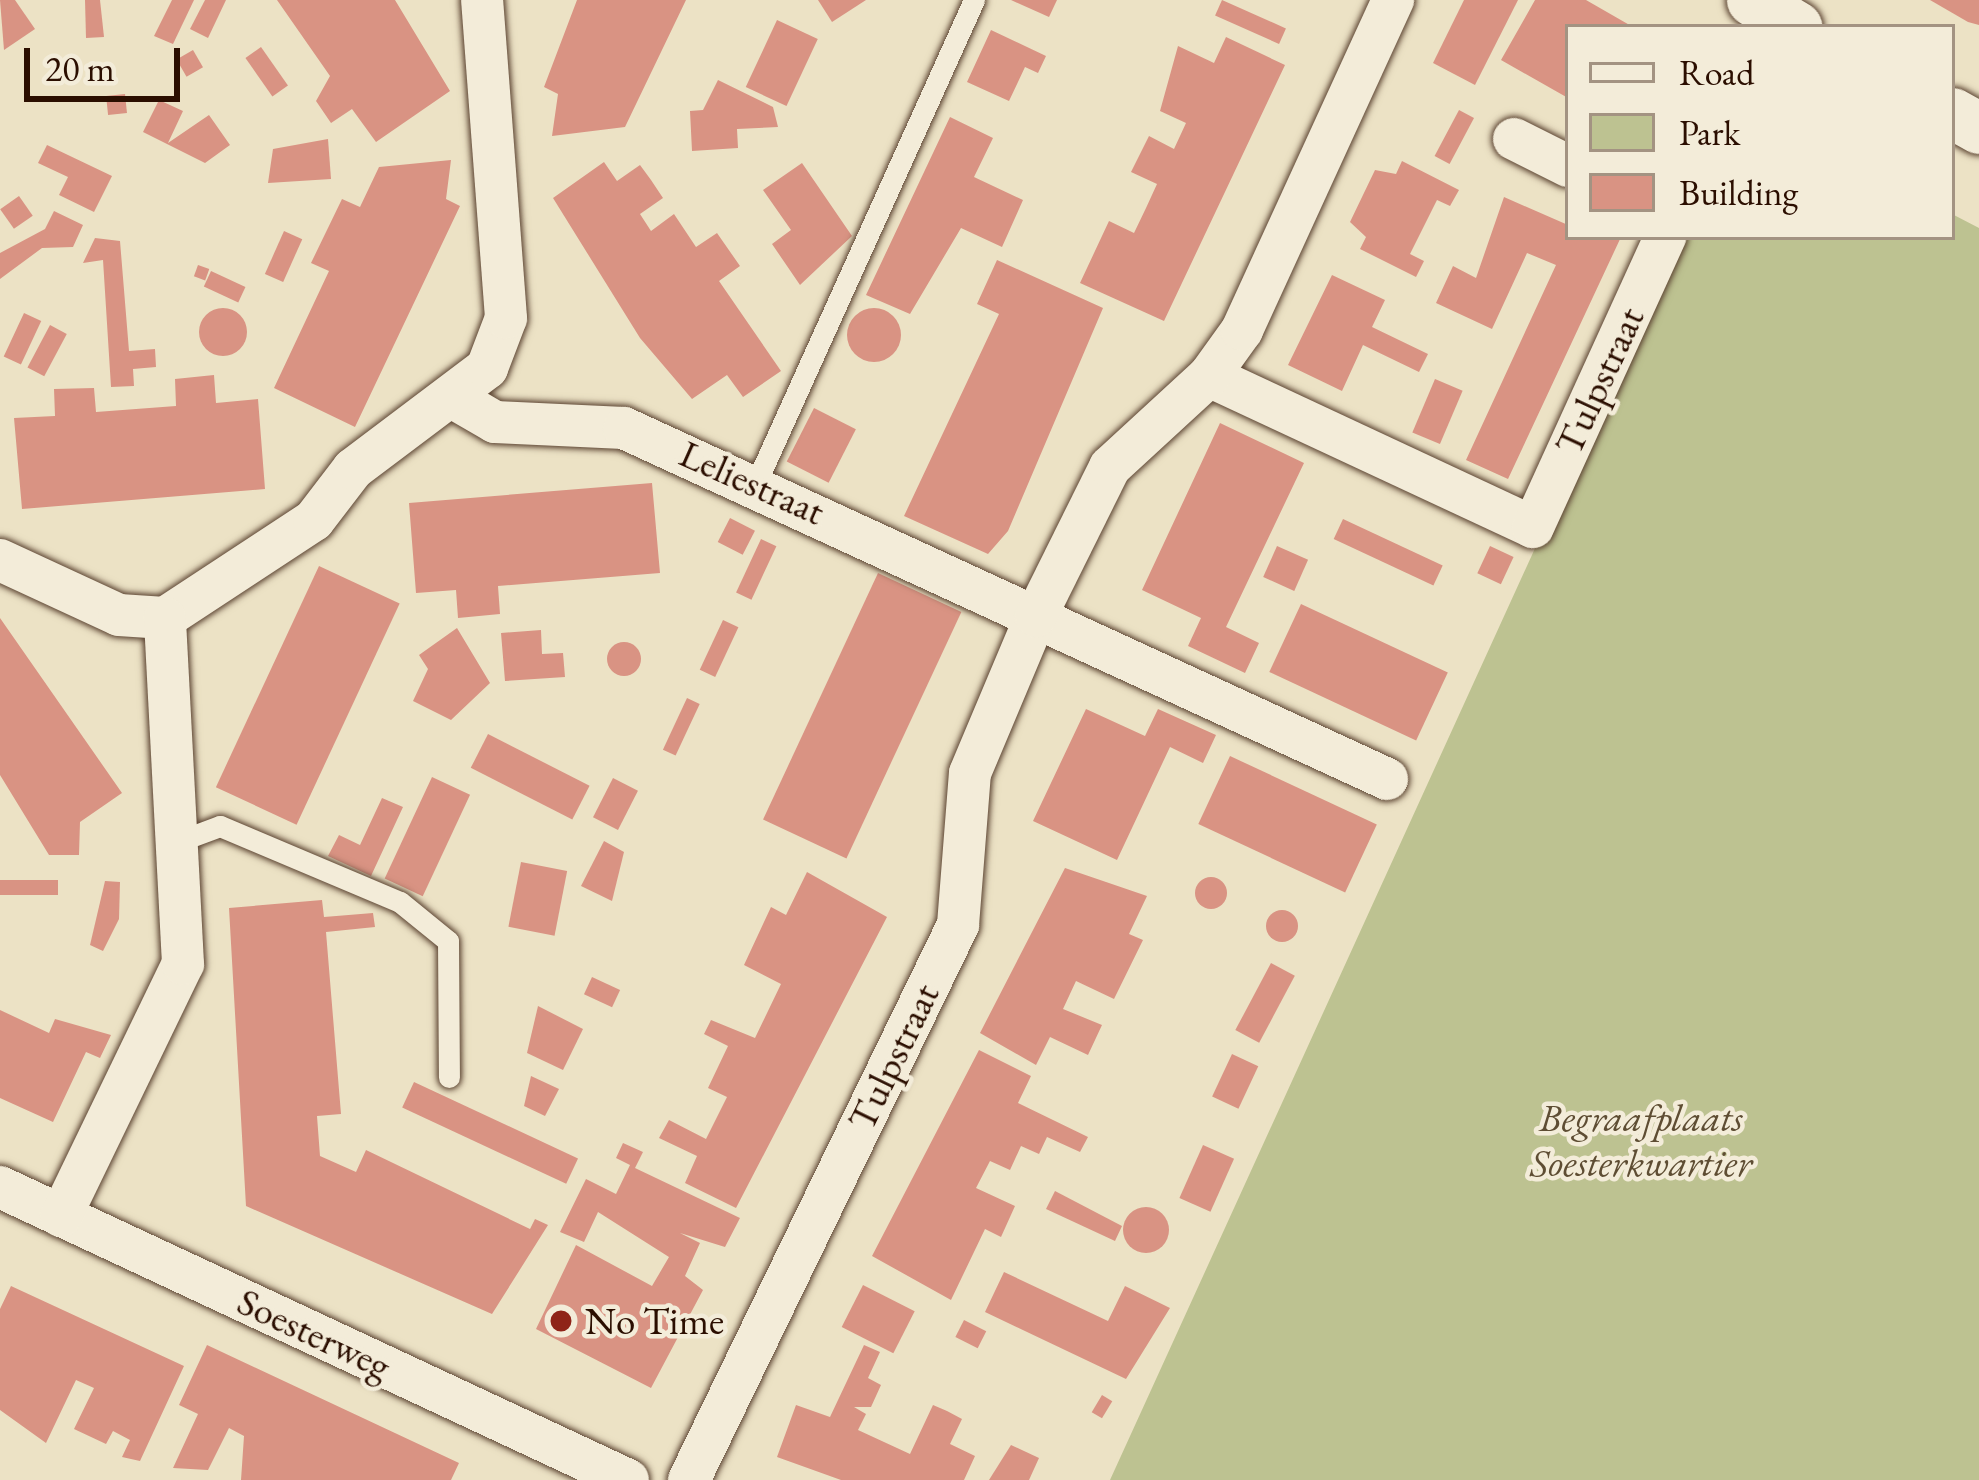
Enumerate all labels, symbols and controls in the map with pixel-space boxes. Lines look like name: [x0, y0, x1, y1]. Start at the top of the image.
scale bar: [30, 24, 186, 98]
legend: [1565, 24, 1955, 240]
text: 20 m: [45, 45, 115, 92]
text: Road: [1679, 49, 1754, 96]
text: Park: [1679, 109, 1740, 156]
text: Building: [1679, 169, 1798, 216]
street label: Tulpstraat: [1546, 300, 1654, 462]
street label: Leliestraat: [672, 430, 832, 536]
street label: Tulpstraat: [838, 976, 950, 1138]
park label: Begraafplaats Soesterkwartier: [1530, 1096, 1752, 1187]
street label: Soesterweg: [230, 1278, 398, 1390]
place label: No Time: [585, 1298, 724, 1344]
marker: No Time: [548, 1308, 574, 1334]

